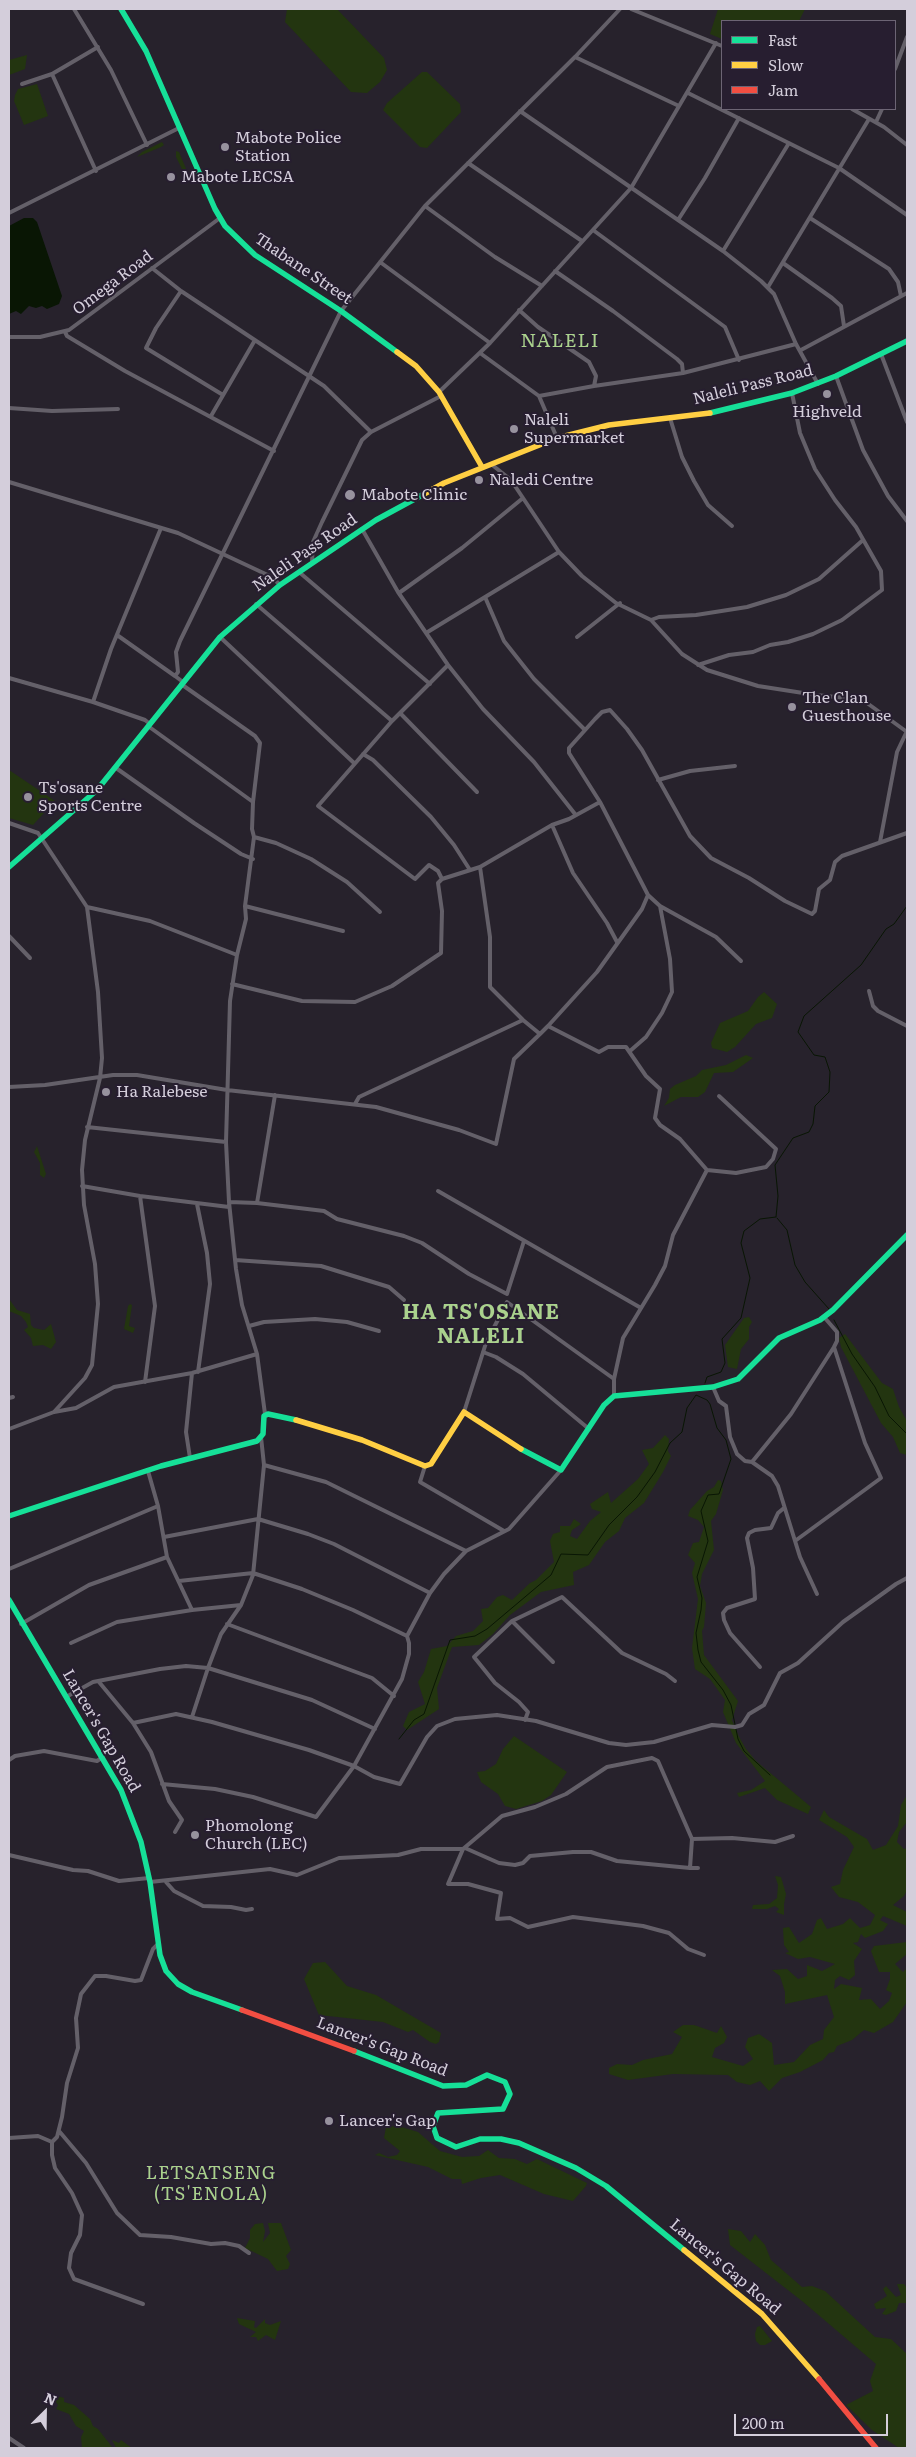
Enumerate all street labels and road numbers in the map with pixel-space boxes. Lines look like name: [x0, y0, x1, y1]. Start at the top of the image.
street label: Thabane Street: [250, 229, 356, 309]
street label: Omega Road: [69, 247, 157, 319]
street label: Naleli Pass Road: [691, 361, 815, 409]
street label: Naleli Pass Road: [249, 510, 361, 596]
street label: Lancer's Gap Road: [58, 1666, 144, 1796]
street label: Lancer's Gap Road: [314, 2013, 450, 2081]
street label: Lancer's Gap Road: [666, 2215, 784, 2319]

